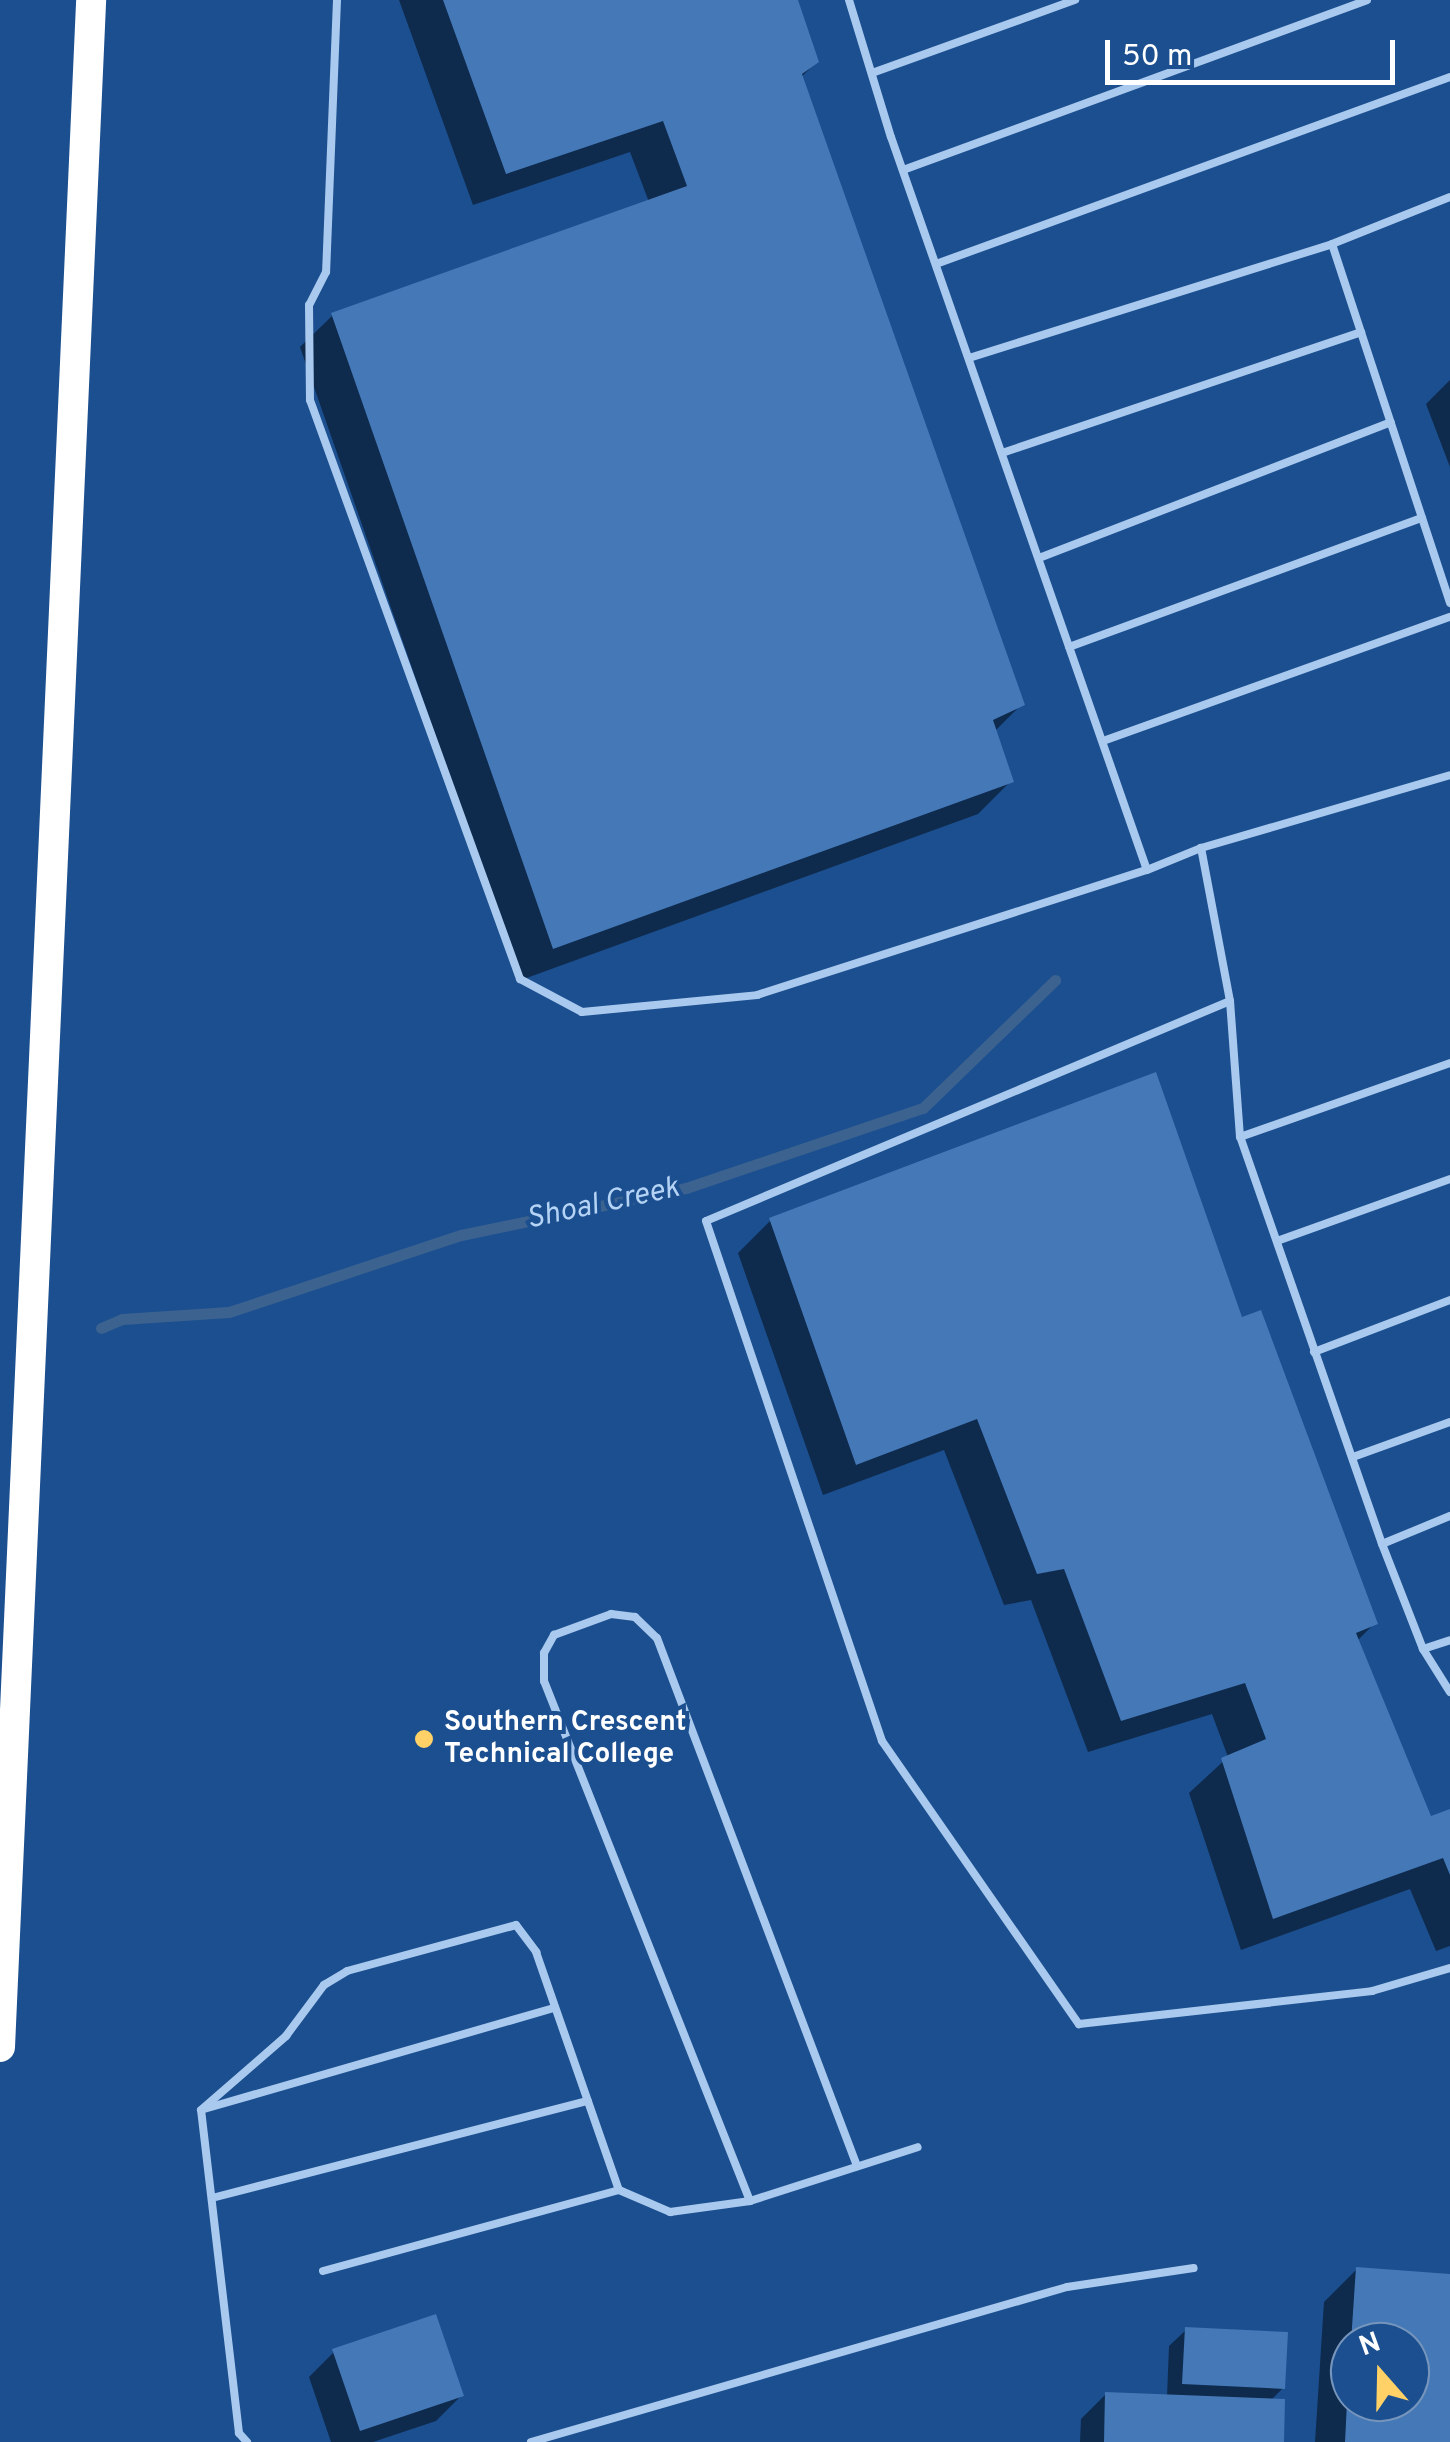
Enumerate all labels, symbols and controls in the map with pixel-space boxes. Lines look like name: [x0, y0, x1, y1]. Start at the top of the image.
scale bar: [1110, 20, 1400, 82]
text: 50 m: [1122, 39, 1192, 76]
water label: Shoal Creek: [523, 1171, 683, 1239]
place label: Southern Crescent Technical College: [444, 1706, 686, 1772]
marker: Southern Crescent Technical College: [413, 1728, 435, 1750]
north arrow: [1330, 2322, 1430, 2422]
text: N: [1355, 2325, 1386, 2366]

